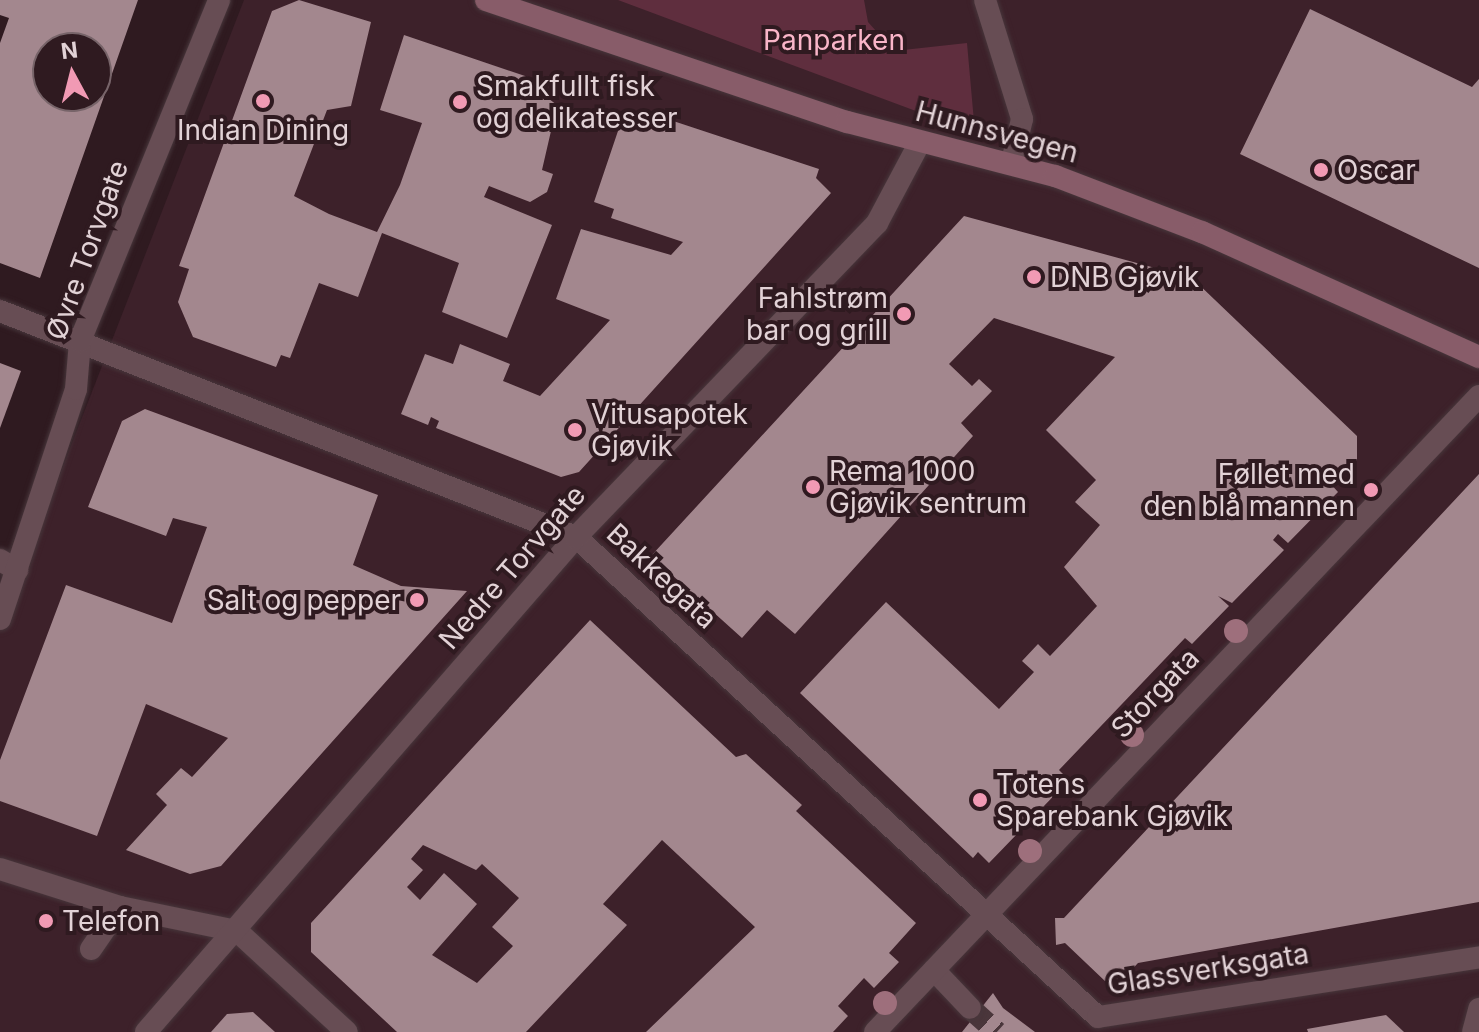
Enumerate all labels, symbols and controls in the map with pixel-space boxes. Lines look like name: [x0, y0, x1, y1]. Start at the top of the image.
park label: Panparken: [763, 23, 905, 57]
north arrow: [32, 32, 112, 112]
text: N: [59, 36, 79, 64]
place label: Smakfullt fisk og delikatesser: [476, 69, 678, 135]
marker: Indian Dining: [254, 92, 272, 110]
marker: Smakfullt fisk og delikatesser: [451, 93, 469, 111]
street label: Hunnsvegen: [912, 94, 1082, 170]
place label: Indian Dining: [177, 113, 349, 147]
place label: Oscar: [1337, 153, 1416, 187]
street label: Øvre Torvgate: [39, 156, 135, 344]
marker: Oscar: [1312, 161, 1330, 179]
place label: DNB Gjøvik: [1050, 260, 1199, 294]
marker: DNB Gjøvik: [1025, 268, 1043, 286]
place label: Fahlstrøm bar og grill: [746, 281, 888, 347]
marker: Fahlstrøm bar og grill: [895, 305, 913, 323]
place label: Vitusapotek Gjøvik: [591, 397, 748, 463]
marker: Vitusapotek Gjøvik: [566, 421, 584, 439]
place label: Rema 1000 Gjøvik sentrum: [829, 454, 1027, 520]
place label: Føllet med den blå mannen: [1143, 457, 1355, 523]
street label: Nedre Torvgate: [432, 478, 592, 656]
marker: Rema 1000 Gjøvik sentrum: [804, 478, 822, 496]
marker: Føllet med den blå mannen: [1362, 481, 1380, 499]
street label: Bakkegata: [600, 517, 724, 635]
place label: Salt og pepper: [207, 583, 401, 617]
marker: Salt og pepper: [408, 591, 426, 609]
street label: Storgata: [1104, 641, 1206, 745]
place label: Totens Sparebank Gjøvik: [996, 767, 1228, 833]
marker: Totens Sparebank Gjøvik: [971, 791, 989, 809]
place label: Telefon: [62, 904, 160, 938]
marker: Telefon: [37, 912, 55, 930]
street label: Glassverksgata: [1105, 936, 1311, 1002]

